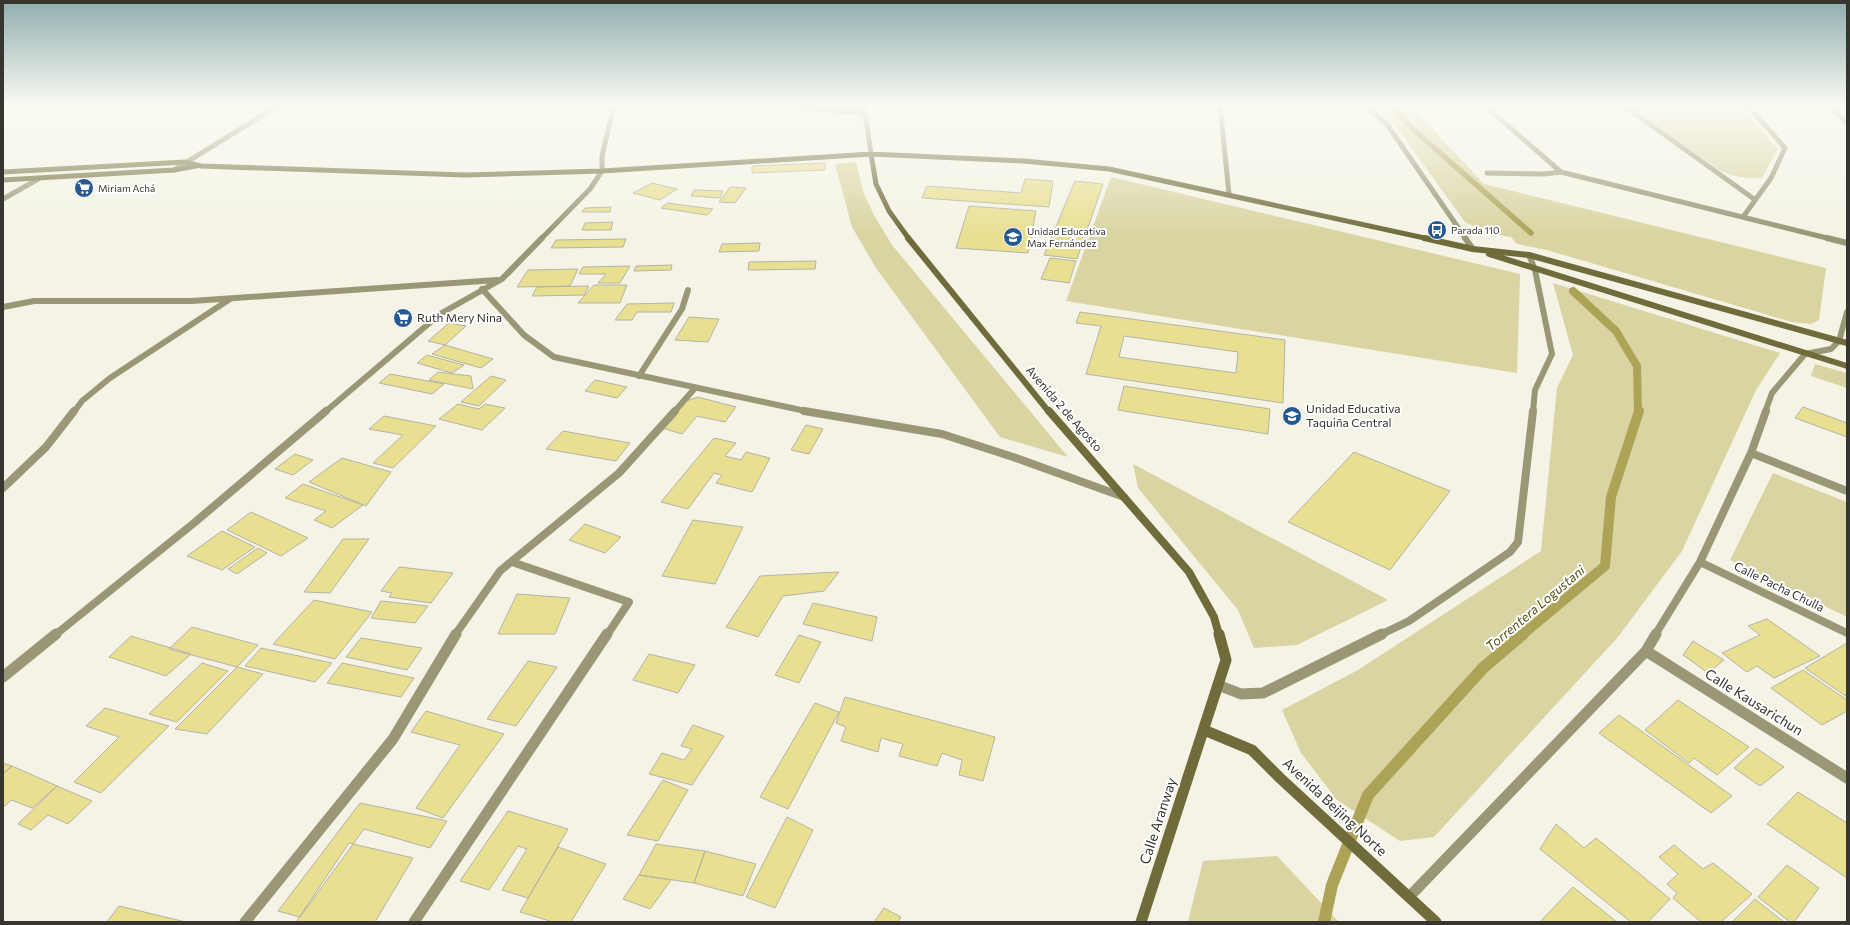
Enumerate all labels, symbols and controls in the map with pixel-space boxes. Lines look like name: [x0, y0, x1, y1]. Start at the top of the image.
supermarket icon: Miriam Achá: [73, 177, 95, 199]
place label: Miriam Achá: [98, 182, 155, 194]
bus stop icon: Parada 110: [1426, 219, 1448, 241]
place label: Parada 110: [1451, 224, 1500, 236]
place label: Unidad Educativa Max Fernández: [1027, 225, 1106, 249]
school or university icon: Unidad Educativa Max Fernández: [1002, 226, 1024, 248]
supermarket icon: Ruth Mery Nina: [392, 307, 414, 329]
place label: Ruth Mery Nina: [417, 310, 502, 324]
street label: Avenida 2 de Agosto: [1024, 363, 1106, 454]
place label: Unidad Educativa Taquiña Central: [1306, 401, 1400, 429]
school or university icon: Unidad Educativa Taquiña Central: [1281, 405, 1303, 427]
street label: Calle Pacha Chulla: [1732, 558, 1827, 614]
water label: Torrentera Logustani: [1482, 561, 1588, 654]
street label: Calle Kausarichun: [1702, 665, 1806, 739]
street label: Avenida Beijing Norte: [1280, 754, 1391, 859]
street label: Calle Aranway: [1136, 775, 1179, 866]

